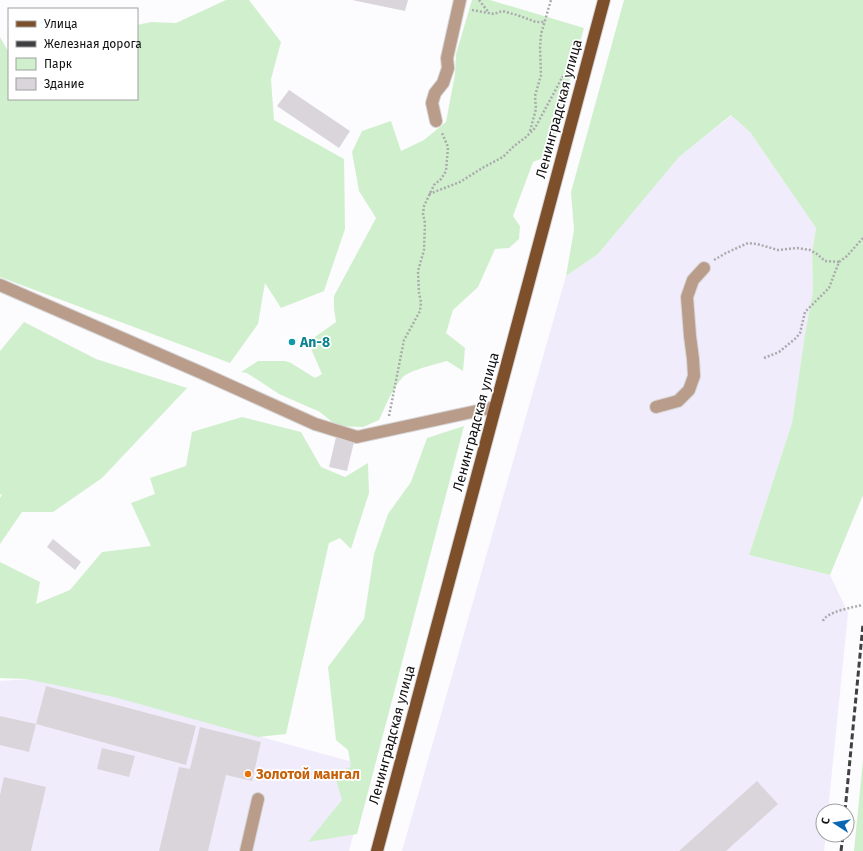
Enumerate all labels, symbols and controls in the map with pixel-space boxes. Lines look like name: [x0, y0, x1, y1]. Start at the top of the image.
legend: [8, 8, 138, 100]
text: Улица: [44, 17, 78, 31]
text: Железная дорога: [44, 37, 142, 51]
street label: Ленинградская улица: [532, 38, 586, 180]
text: Парк: [44, 57, 73, 71]
text: Здание: [44, 77, 84, 91]
place label: An-8: [299, 334, 330, 351]
marker: An-8: [287, 337, 297, 347]
street label: Ленинградская улица: [449, 351, 503, 493]
street label: Ленинградская улица: [365, 664, 419, 806]
place label: Золотой мангал: [255, 766, 360, 783]
marker: Золотой мангал: [243, 769, 253, 779]
north arrow: [815, 803, 855, 843]
text: С: [819, 816, 833, 825]

